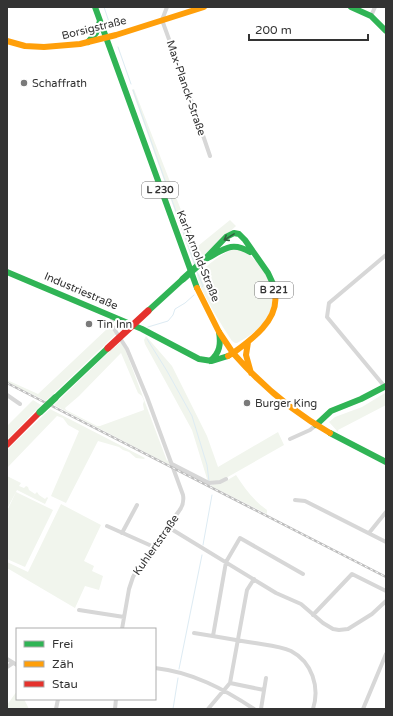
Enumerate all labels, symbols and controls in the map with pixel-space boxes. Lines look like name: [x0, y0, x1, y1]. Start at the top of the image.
street label: Borsigstraße: [60, 14, 128, 42]
scale bar: [249, 16, 368, 42]
text: 200 m: [255, 23, 292, 37]
street label: Max-Planck-Straße: [164, 39, 208, 137]
place label: Schaffrath: [32, 77, 87, 90]
marker: Schaffrath: [19, 78, 29, 88]
road number: L 230: [142, 182, 178, 198]
street label: Karl-Arnold-Straße: [174, 208, 222, 304]
one-way arrow: [223, 233, 235, 241]
street label: Industriestraße: [42, 270, 120, 312]
road number: B 221: [255, 282, 293, 298]
place label: Tin Inn: [97, 318, 132, 331]
marker: Tin Inn: [84, 319, 94, 329]
place label: Burger King: [255, 397, 317, 410]
marker: Burger King: [242, 398, 252, 408]
street label: Kuhlertstraße: [130, 512, 182, 578]
legend: [16, 628, 156, 700]
text: Frei: [52, 637, 73, 651]
text: Zäh: [52, 657, 74, 671]
text: Stau: [52, 677, 78, 691]

